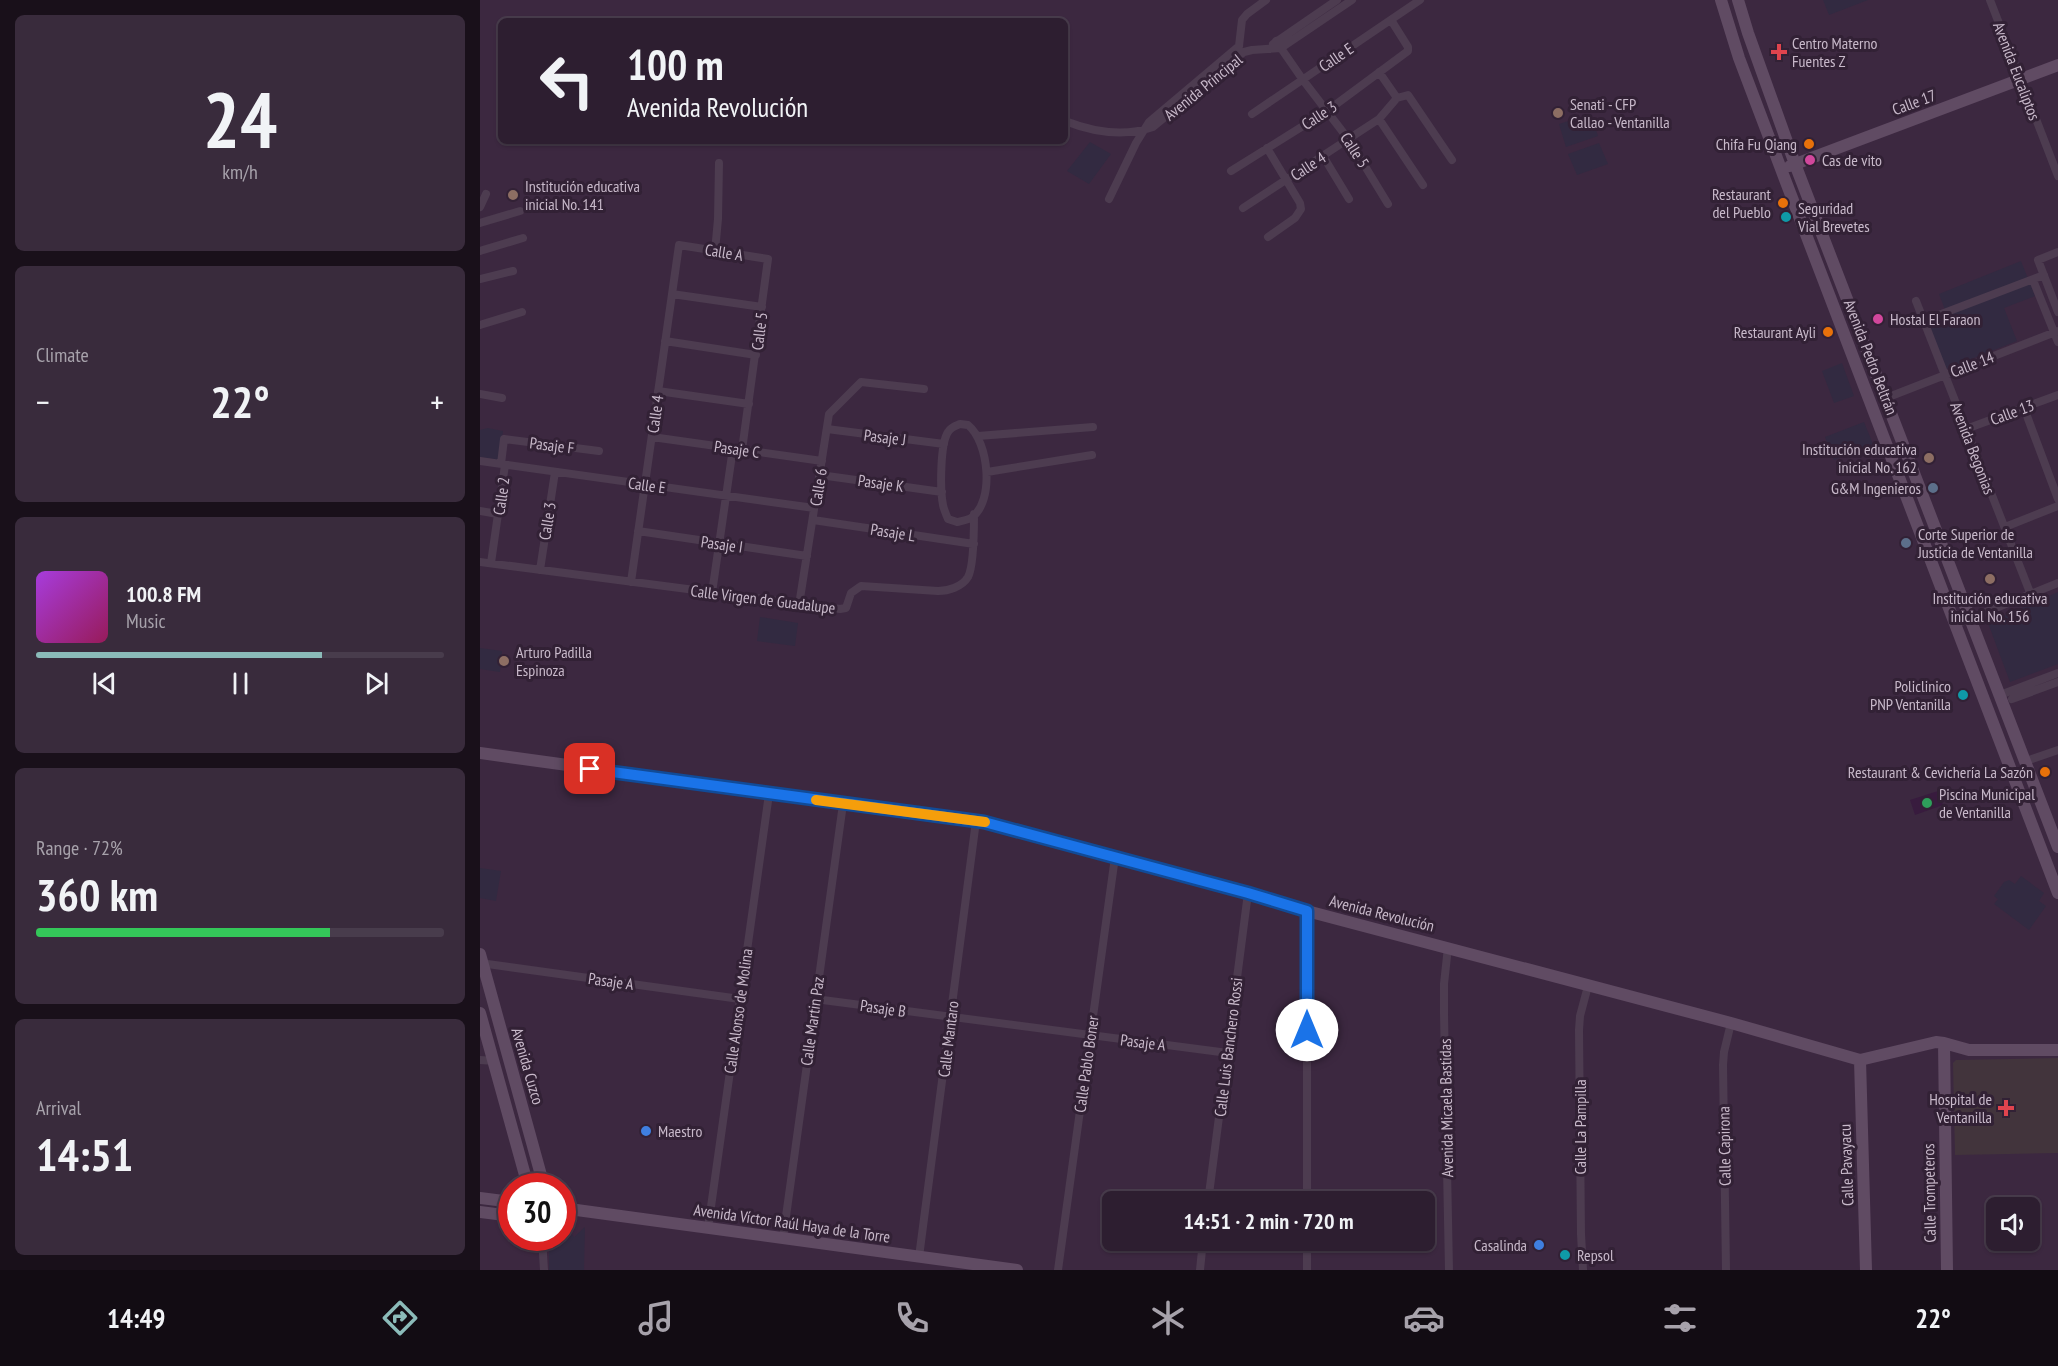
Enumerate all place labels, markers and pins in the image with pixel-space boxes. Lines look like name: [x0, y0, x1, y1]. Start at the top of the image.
place label: Centro Materno Fuentes Z: [1792, 33, 1877, 71]
marker: Centro Materno Fuentes Z: [1770, 43, 1788, 61]
place label: Senati - CFP Callao - Ventanilla: [1570, 94, 1670, 132]
marker: Senati - CFP Callao - Ventanilla: [1551, 106, 1565, 120]
place label: Chifa Fu Qiang: [1716, 134, 1797, 154]
marker: Chifa Fu Qiang: [1802, 137, 1816, 151]
place label: Cas de vito: [1822, 150, 1882, 170]
marker: Cas de vito: [1803, 153, 1817, 167]
place label: Institución educativa inicial No. 141: [525, 176, 640, 214]
place label: Restaurant del Pueblo: [1712, 184, 1772, 222]
marker: Institución educativa inicial No. 141: [506, 188, 520, 202]
marker: Restaurant del Pueblo: [1776, 196, 1790, 210]
place label: Seguridad Vial Brevetes: [1797, 198, 1870, 236]
marker: Seguridad Vial Brevetes: [1779, 210, 1793, 224]
place label: Hostal El Faraon: [1890, 309, 1981, 329]
marker: Hostal El Faraon: [1871, 312, 1885, 326]
place label: Restaurant Ayli: [1734, 322, 1816, 342]
marker: Restaurant Ayli: [1821, 325, 1835, 339]
place label: Institución educativa inicial No. 162: [1802, 439, 1917, 477]
marker: Institución educativa inicial No. 162: [1922, 451, 1936, 465]
place label: G&M Ingenieros: [1831, 478, 1921, 498]
marker: G&M Ingenieros: [1926, 481, 1940, 495]
place label: Corte Superior de Justicia de Ventanilla: [1917, 524, 2033, 562]
marker: Corte Superior de Justicia de Ventanilla: [1899, 536, 1913, 550]
marker: Institución educativa inicial No. 156: [1983, 572, 1997, 586]
place label: Institución educativa inicial No. 156: [1933, 588, 2047, 626]
place label: Arturo Padilla Espinoza: [516, 642, 592, 680]
marker: Arturo Padilla Espinoza: [497, 654, 511, 668]
place label: Policlinico PNP Ventanilla: [1870, 676, 1951, 714]
marker: Policlinico PNP Ventanilla: [1956, 688, 1970, 702]
pin: [564, 743, 615, 794]
place label: Restaurant & Cevichería La Sazón: [1848, 762, 2033, 782]
marker: Restaurant & Cevichería La Sazón: [2038, 765, 2052, 779]
place label: Piscina Municipal de Ventanilla: [1939, 784, 2035, 822]
marker: Piscina Municipal de Ventanilla: [1920, 796, 1934, 810]
place label: Hospital de Ventanilla: [1929, 1089, 1992, 1127]
marker: Hospital de Ventanilla: [1997, 1099, 2015, 1117]
place label: Maestro: [658, 1121, 702, 1141]
marker: Maestro: [639, 1124, 653, 1138]
place label: Casalinda: [1474, 1235, 1527, 1255]
marker: Casalinda: [1532, 1238, 1546, 1252]
place label: Repsol: [1577, 1245, 1614, 1265]
marker: Repsol: [1558, 1248, 1572, 1262]

